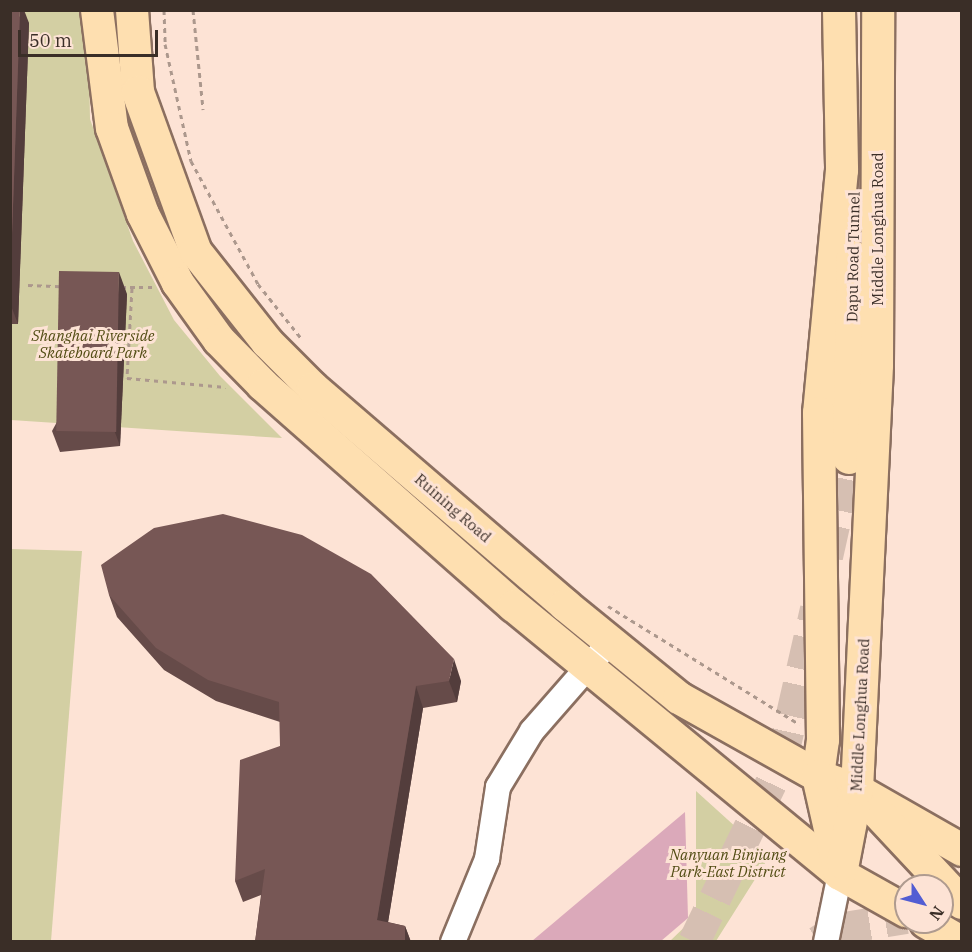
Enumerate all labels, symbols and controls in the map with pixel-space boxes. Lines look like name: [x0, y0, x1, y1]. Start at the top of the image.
scale bar: [21, 18, 160, 56]
text: 50 m: [29, 29, 72, 52]
street label: Middle Longhua Road: [869, 152, 887, 306]
street label: Dapu Road Tunnel: [843, 192, 863, 322]
park label: Shanghai Riverside Skateboard Park: [31, 326, 155, 361]
street label: Ruining Road: [411, 470, 495, 546]
street label: Middle Longhua Road: [847, 638, 873, 792]
park label: Nanyuan Binjiang Park-East District: [669, 845, 787, 880]
north arrow: [894, 874, 954, 934]
text: N: [925, 902, 949, 924]

